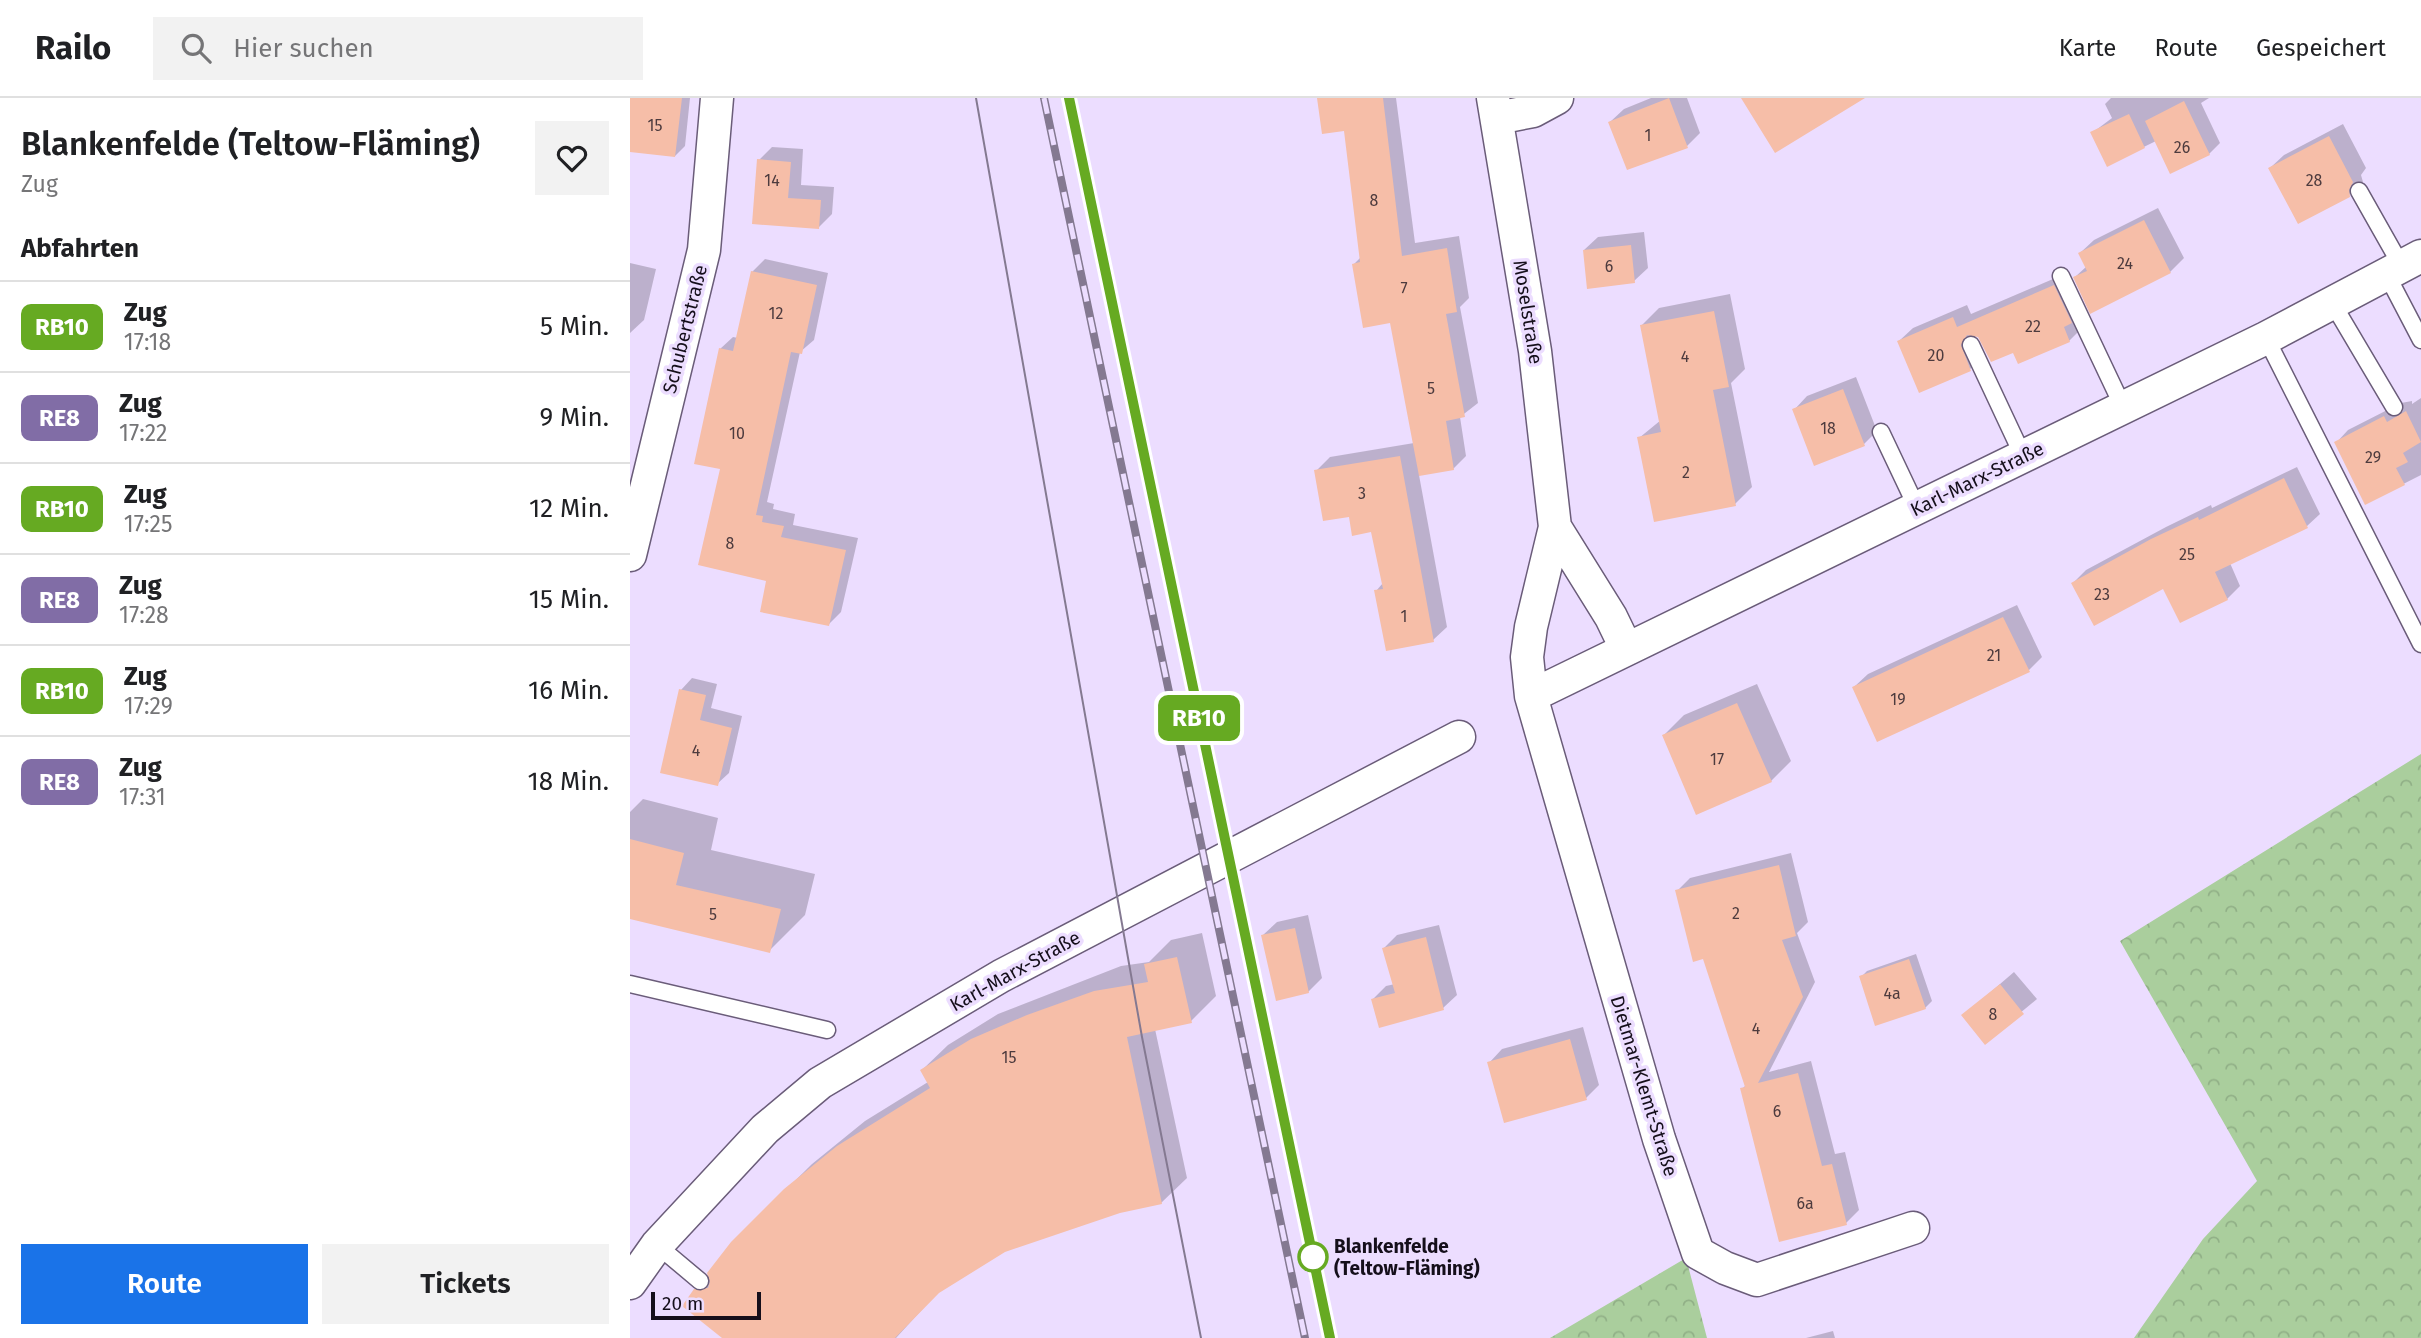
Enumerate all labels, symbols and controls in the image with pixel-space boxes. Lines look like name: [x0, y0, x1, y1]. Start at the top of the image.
search box: [153, 17, 643, 80]
text: Railo: [35, 28, 111, 68]
icon: search: [177, 29, 215, 67]
text: Hier suchen: [233, 33, 374, 64]
text: Karte: [2059, 34, 2116, 62]
text: Route: [2154, 34, 2218, 62]
text: Gespeichert: [2256, 34, 2386, 62]
house number: 15: [648, 116, 662, 135]
button: heart: [535, 121, 609, 195]
text: Blankenfelde (Teltow-Fläming): [21, 124, 480, 164]
house number: 1: [1645, 126, 1651, 145]
house number: 26: [2174, 138, 2190, 157]
text: Zug: [21, 170, 58, 198]
house number: 14: [764, 171, 780, 190]
house number: 28: [2306, 171, 2323, 190]
house number: 8: [1370, 191, 1379, 210]
text: Abfahrten: [21, 233, 139, 264]
house number: 24: [2117, 254, 2133, 273]
house number: 6: [1605, 257, 1613, 276]
street label: Moselstraße: [1508, 258, 1548, 366]
street label: Schubertstraße: [658, 262, 712, 396]
house number: 7: [1400, 279, 1408, 298]
text: Zug: [124, 297, 167, 328]
house number: 12: [769, 304, 783, 323]
text: 5 Min.: [540, 311, 609, 342]
text: RB10: [35, 313, 89, 341]
house number: 22: [2025, 317, 2041, 336]
text: 17:18: [124, 328, 171, 356]
house number: 20: [1928, 346, 1944, 365]
house number: 4: [1681, 347, 1690, 366]
house number: 5: [1427, 379, 1435, 398]
text: Zug: [119, 388, 162, 419]
text: 9 Min.: [539, 402, 609, 433]
text: RE8: [39, 404, 80, 432]
text: 17:22: [119, 419, 167, 447]
house number: 18: [1820, 419, 1836, 438]
house number: 10: [729, 424, 745, 443]
street label: Karl-Marx-Straße: [1907, 437, 2047, 521]
house number: 29: [2365, 448, 2381, 467]
house number: 2: [1682, 463, 1690, 482]
text: Zug: [124, 479, 167, 510]
house number: 3: [1358, 484, 1366, 503]
text: 12 Min.: [529, 493, 609, 524]
text: RB10: [35, 495, 89, 523]
text: 17:25: [124, 510, 172, 538]
house number: 8: [726, 534, 735, 553]
house number: 25: [2179, 545, 2195, 564]
text: Zug: [119, 570, 162, 601]
text: 15 Min.: [529, 584, 609, 615]
house number: 23: [2094, 585, 2110, 604]
text: RE8: [39, 586, 80, 614]
text: 17:28: [119, 601, 169, 629]
house number: 1: [1401, 607, 1407, 626]
house number: 21: [1987, 646, 2001, 665]
text: Zug: [124, 661, 167, 692]
text: 16 Min.: [528, 675, 609, 706]
text: RB10: [35, 677, 89, 705]
house number: 19: [1890, 690, 1906, 709]
text: 17:29: [124, 692, 173, 720]
line badge: RB10: [1150, 695, 1248, 741]
text: RB10: [1172, 704, 1226, 732]
house number: 4: [692, 741, 701, 760]
house number: 17: [1710, 750, 1724, 769]
text: Zug: [119, 752, 162, 783]
text: 18 Min.: [527, 766, 609, 797]
text: RE8: [39, 768, 80, 796]
text: 17:31: [119, 783, 166, 811]
house number: 2: [1732, 904, 1740, 923]
house number: 5: [709, 905, 717, 924]
street label: Karl-Marx-Straße: [946, 926, 1084, 1016]
house number: 4a: [1883, 984, 1901, 1003]
street label: Dietmar-Klemt-Straße: [1606, 993, 1682, 1179]
house number: 8: [1989, 1005, 1998, 1024]
house number: 4: [1752, 1019, 1761, 1038]
house number: 15: [1002, 1048, 1016, 1067]
house number: 6: [1773, 1102, 1781, 1121]
house number: 6a: [1796, 1194, 1814, 1213]
place label: Blankenfelde (Teltow-Fläming): [1334, 1235, 1480, 1280]
marker: Blankenfelde (Teltow-Fläming): [1298, 1242, 1328, 1272]
button: Route: [21, 1244, 308, 1324]
button: Tickets: [322, 1244, 609, 1324]
scale bar: [651, 1289, 761, 1321]
text: 20 m: [662, 1292, 703, 1315]

